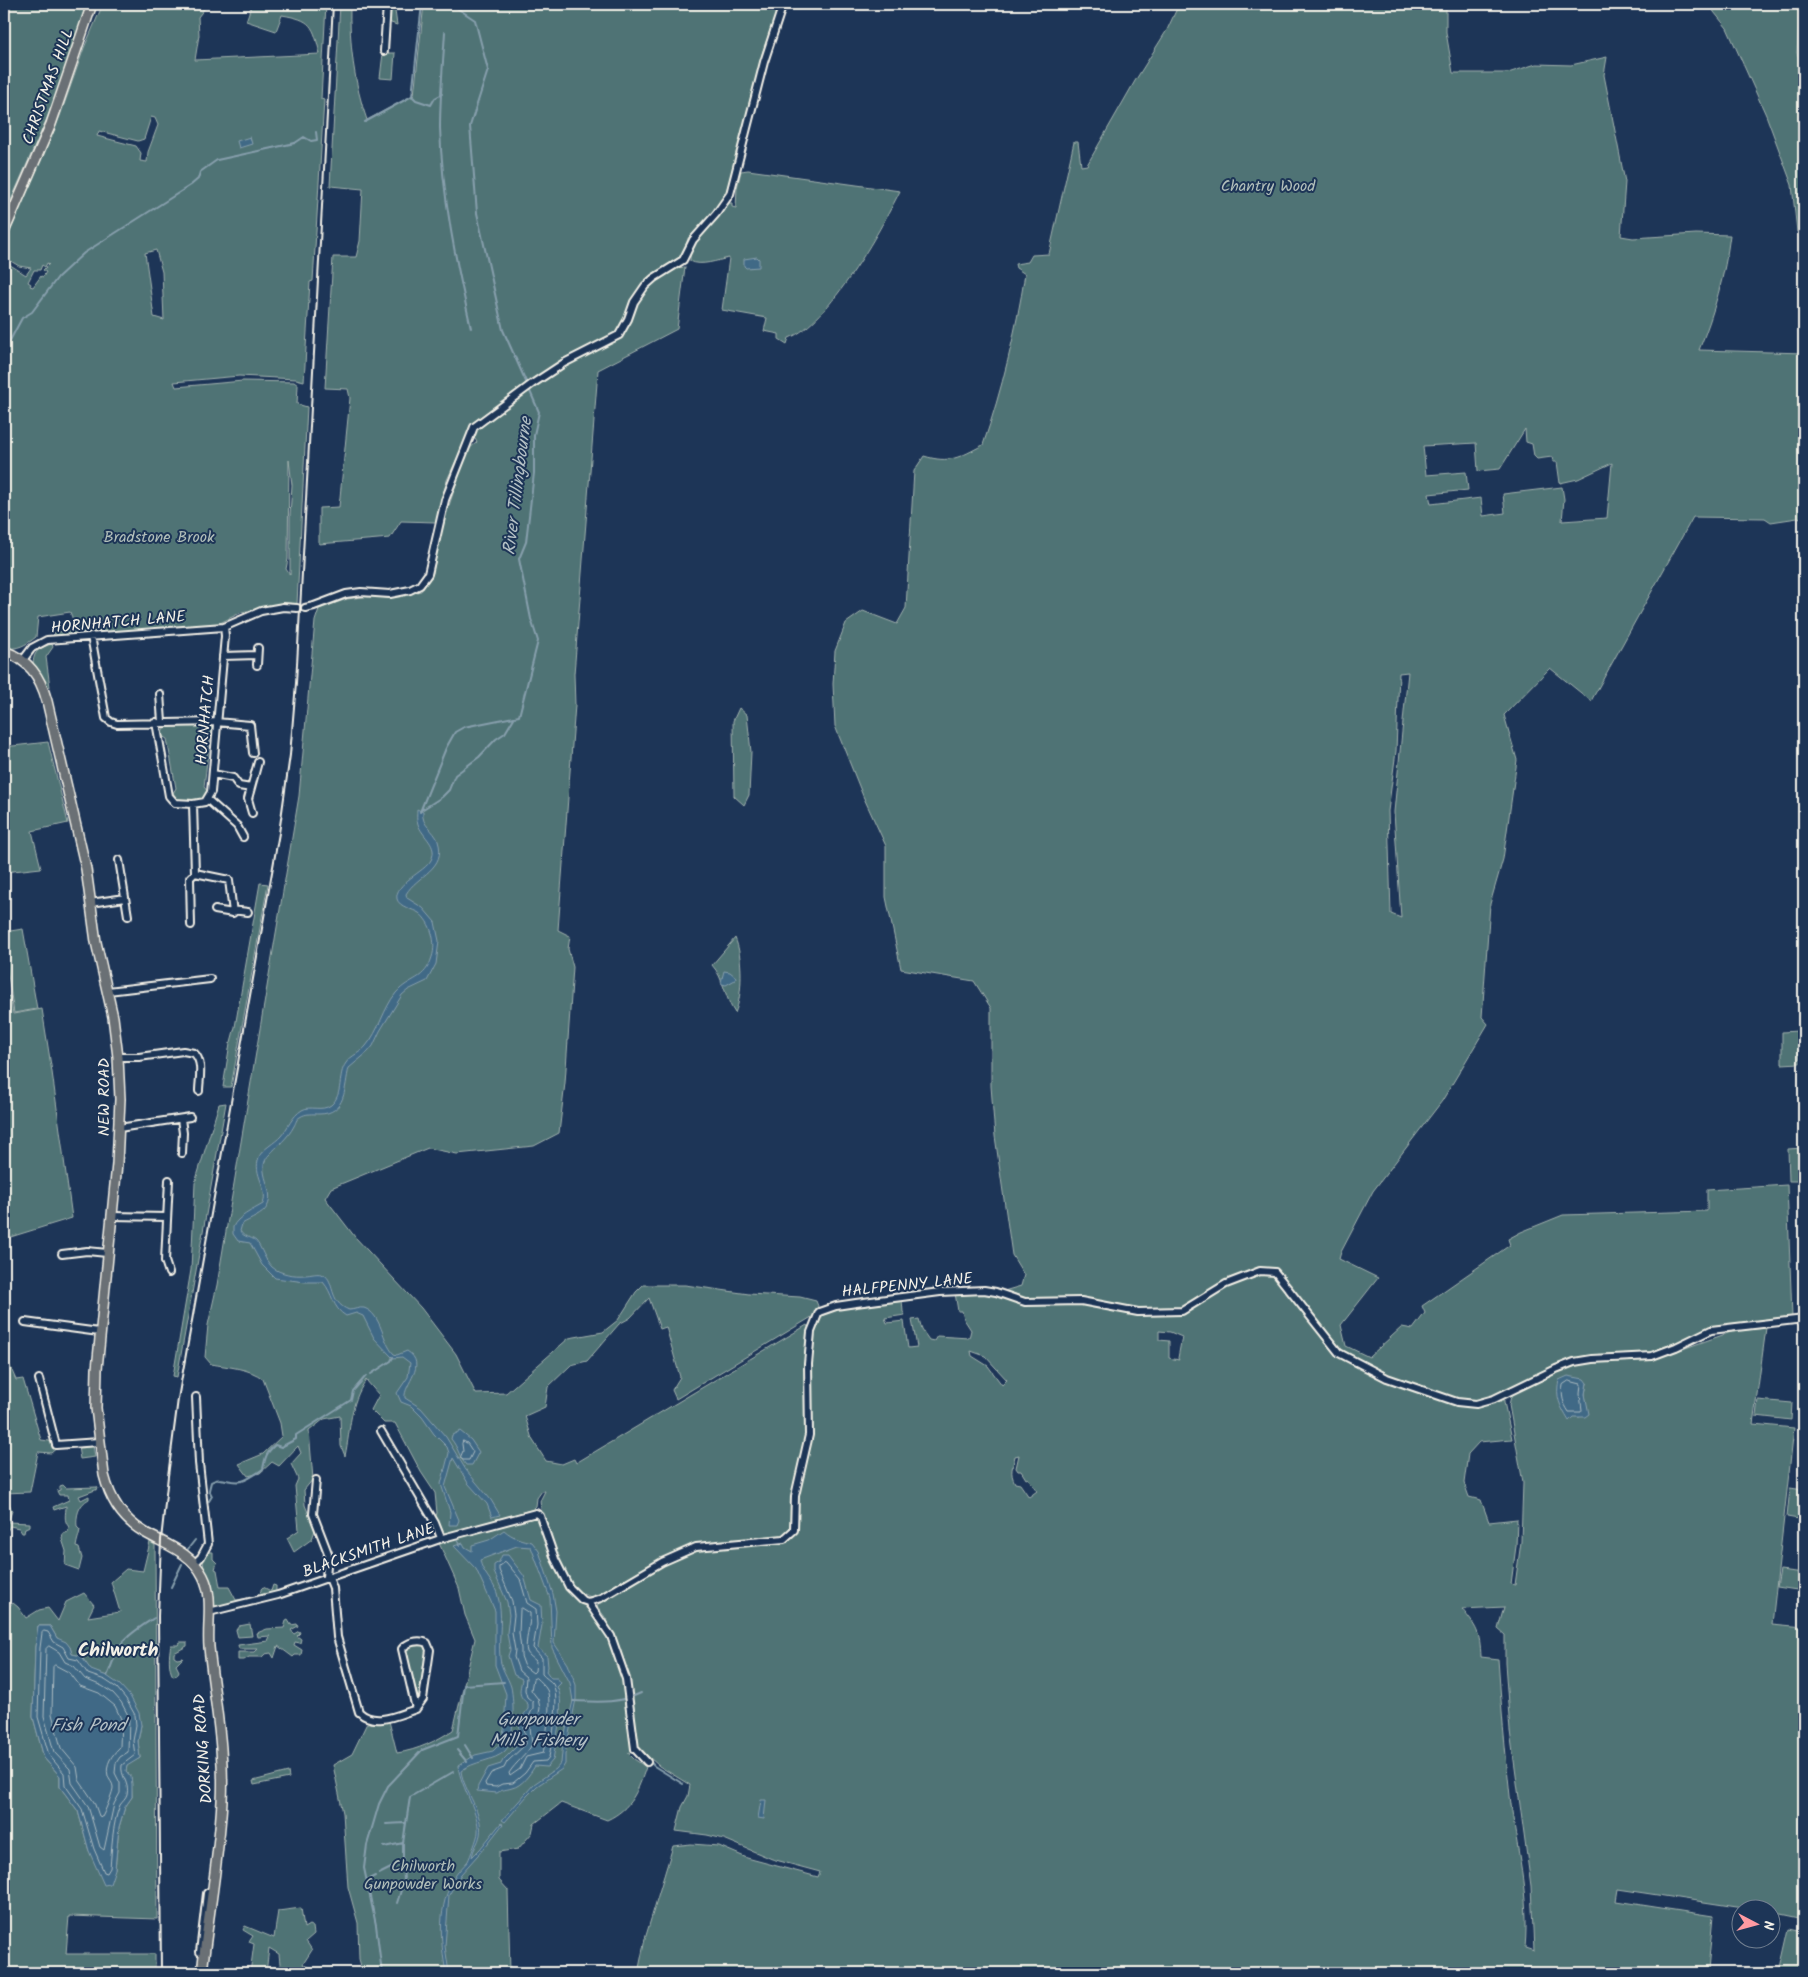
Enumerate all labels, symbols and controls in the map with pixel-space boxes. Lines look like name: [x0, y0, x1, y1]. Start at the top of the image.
street label: CHRISTMAS HILL: [16, 25, 81, 148]
park label: Chantry Wood: [1221, 174, 1316, 199]
water label: River Tillingbourne: [496, 414, 542, 557]
park label: Bradstone Brook: [104, 525, 215, 550]
street label: HORNHATCH LANE: [50, 604, 187, 641]
street label: HORNHATCH: [189, 674, 222, 766]
street label: NEW ROAD: [92, 1058, 117, 1136]
street label: HALFPENNY LANE: [840, 1266, 975, 1305]
street label: BLACKSMITH LANE: [299, 1516, 438, 1585]
district label: Chilworth: [78, 1636, 159, 1666]
street label: DORKING ROAD: [187, 1693, 220, 1805]
water label: Gunpowder Mills Fishery: [490, 1706, 588, 1756]
water label: Fish Pond: [51, 1712, 129, 1741]
park label: Chilworth Gunpowder Works: [364, 1854, 482, 1897]
north arrow: [1730, 1900, 1780, 1950]
text: N: [1757, 1920, 1779, 1931]

